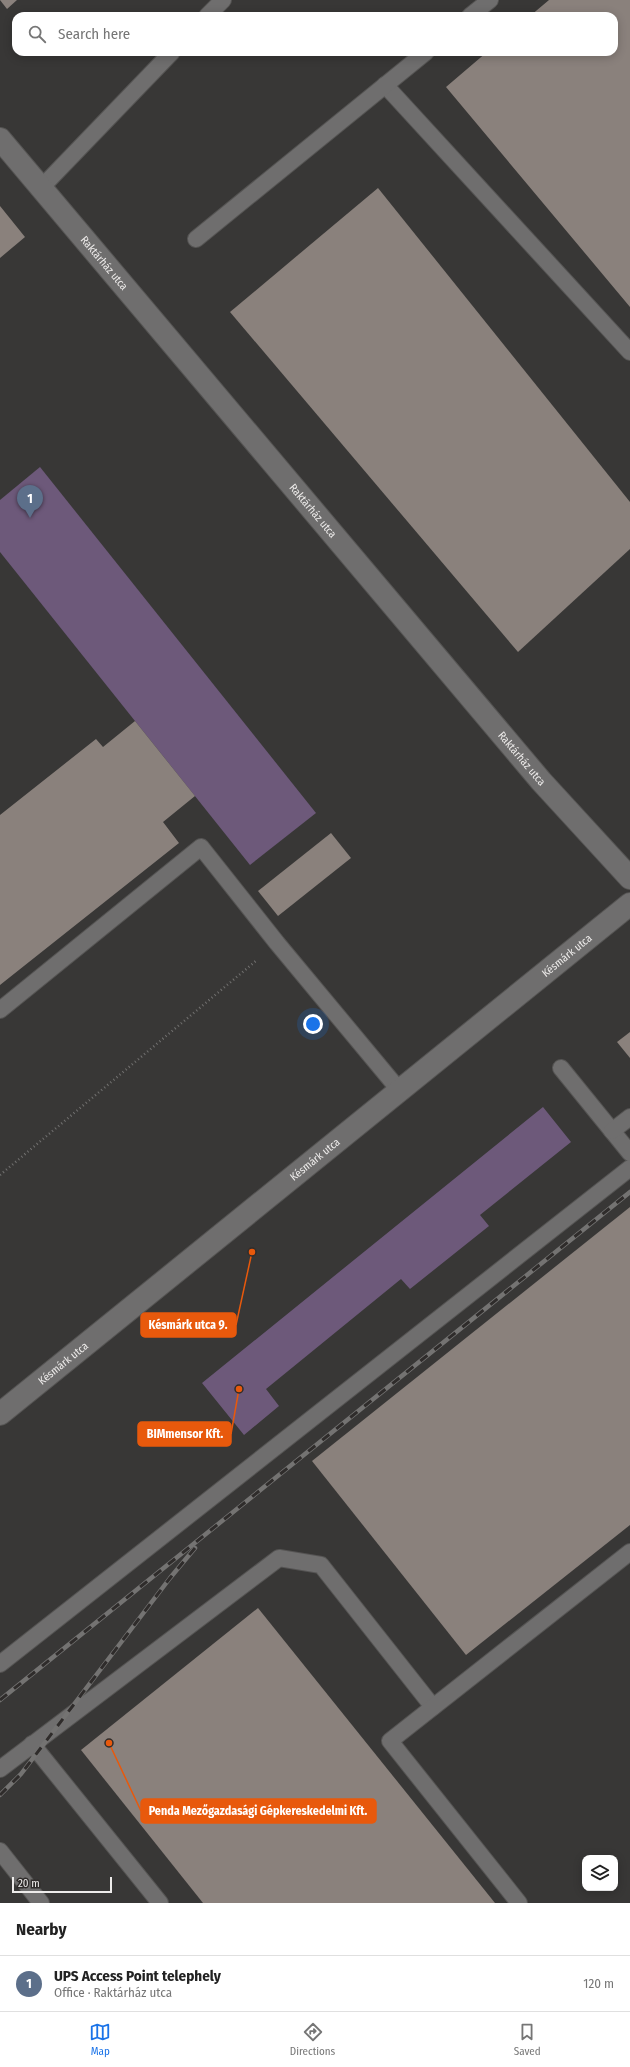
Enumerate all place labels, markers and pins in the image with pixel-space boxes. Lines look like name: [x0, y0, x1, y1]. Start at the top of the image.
pin: 1: [17, 485, 43, 518]
callout: Késmárk utca 9.: [141, 1313, 236, 1337]
callout: BIMmensor Kft.: [138, 1422, 231, 1446]
callout: Penda Mezőgazdasági Gépkereskedelmi Kft.: [141, 1799, 376, 1823]

